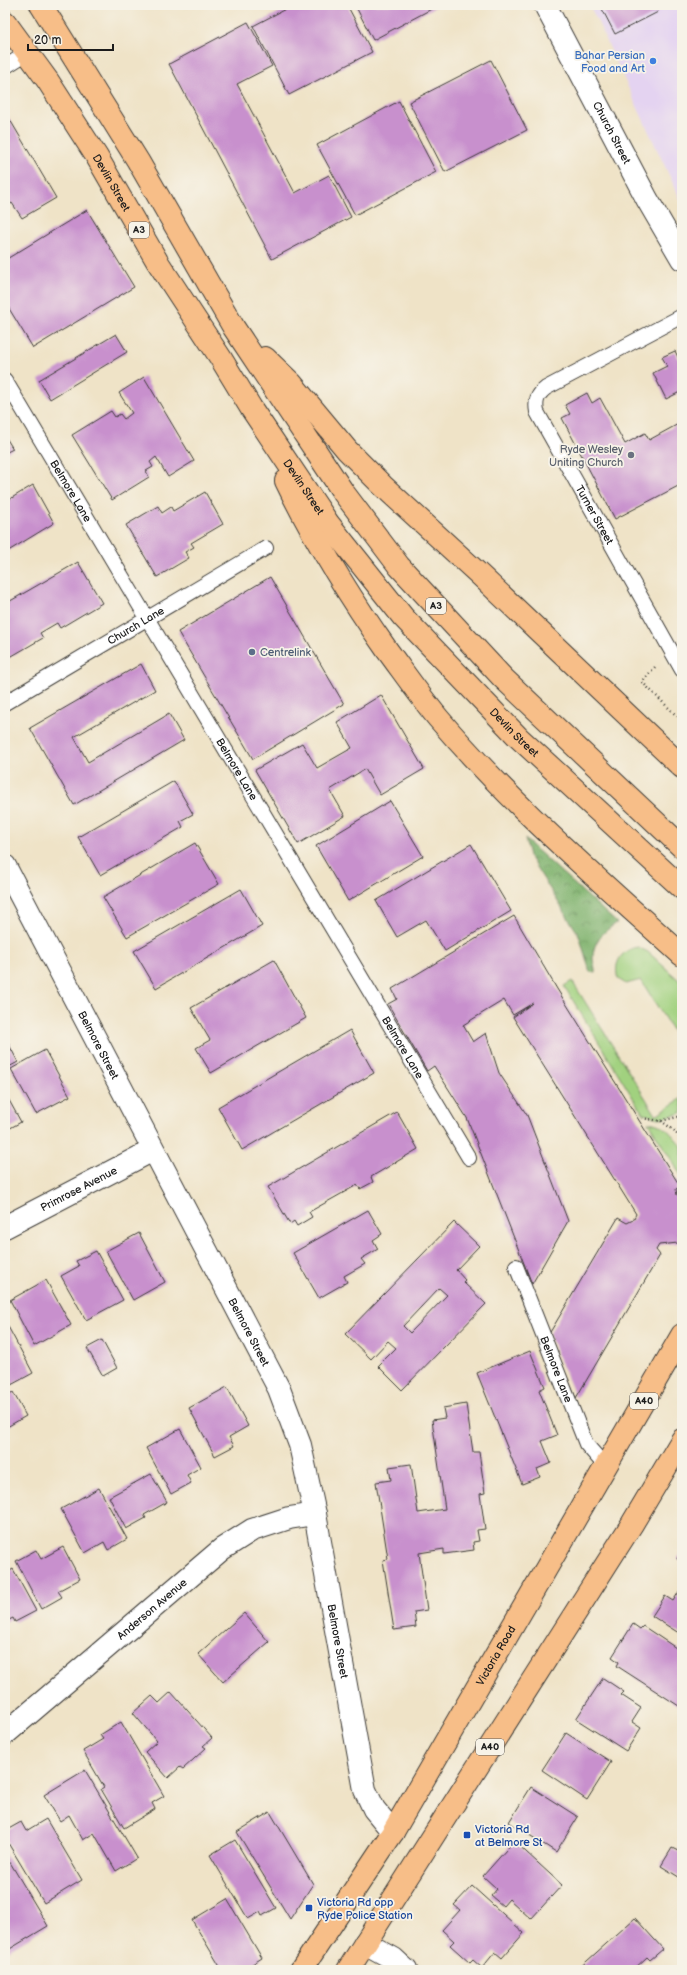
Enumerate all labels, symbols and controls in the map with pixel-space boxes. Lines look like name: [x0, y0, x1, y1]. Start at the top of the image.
scale bar: [28, 26, 113, 52]
text: 20 m: [34, 33, 61, 48]
place label: Bahar Persian Food and Art: [575, 49, 646, 75]
marker: Bahar Persian Food and Art: [648, 56, 658, 66]
street label: Church Street: [590, 99, 634, 166]
street label: Devlin Street: [90, 152, 134, 214]
road number: A3: [129, 222, 149, 238]
place label: Ryde Wesley Uniting Church: [549, 443, 623, 469]
marker: Ryde Wesley Uniting Church: [626, 450, 636, 460]
street label: Belmore Lane: [48, 457, 95, 525]
street label: Devlin Street: [281, 457, 327, 518]
street label: Turner Street: [573, 483, 617, 547]
road number: A3: [426, 598, 446, 614]
street label: Church Lane: [105, 603, 167, 647]
place label: Centrelink: [260, 646, 311, 659]
marker: Centrelink: [247, 647, 257, 657]
street label: Devlin Street: [487, 705, 542, 760]
street label: Belmore Lane: [213, 736, 261, 803]
street label: Belmore Street: [76, 1009, 122, 1082]
street label: Belmore Lane: [379, 1014, 427, 1081]
street label: Primrose Avenue: [38, 1163, 120, 1214]
street label: Belmore Street: [226, 1296, 273, 1369]
street label: Belmore Lane: [538, 1334, 576, 1405]
road number: A40: [630, 1393, 658, 1409]
street label: Anderson Avenue: [114, 1575, 190, 1642]
street label: Belmore Street: [325, 1603, 351, 1680]
street label: Victoria Road: [473, 1623, 518, 1688]
road number: A40: [476, 1739, 504, 1755]
place label: Victoria Rd at Belmore St: [475, 1823, 543, 1849]
marker: Victoria Rd at Belmore St: [462, 1830, 472, 1840]
place label: Victoria Rd opp Ryde Police Station: [317, 1896, 413, 1922]
marker: Victoria Rd opp Ryde Police Station: [304, 1903, 314, 1913]

